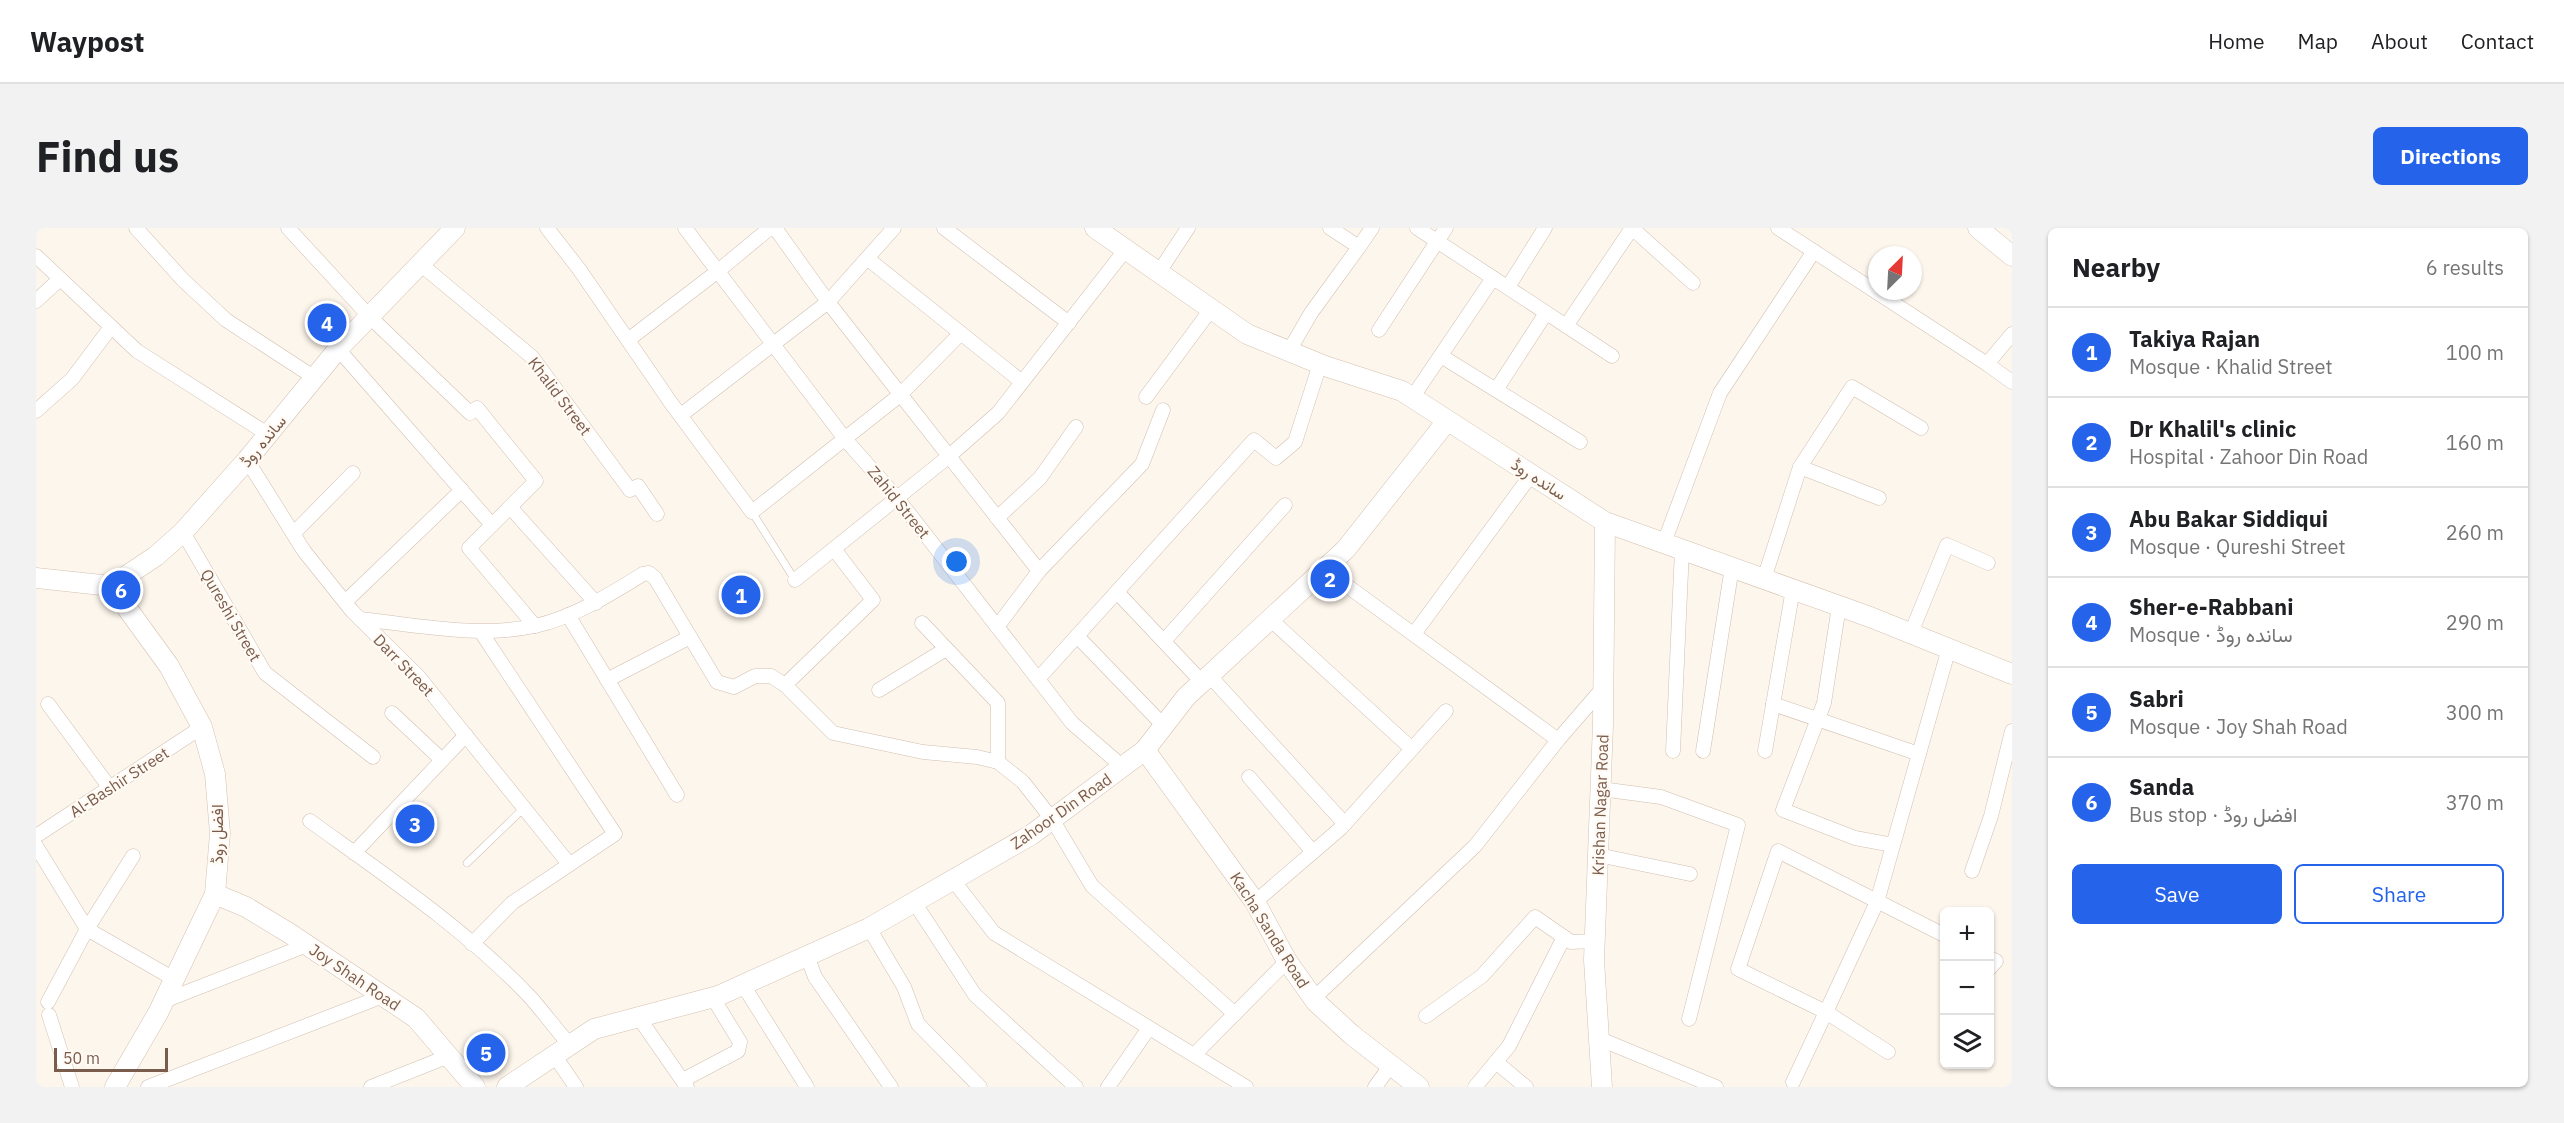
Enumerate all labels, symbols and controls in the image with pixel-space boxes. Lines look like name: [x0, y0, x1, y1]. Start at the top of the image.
text: Waypost: [30, 23, 144, 60]
text: Home: [2208, 27, 2265, 55]
text: Map: [2298, 27, 2338, 55]
text: About: [2371, 27, 2428, 55]
text: Contact: [2461, 27, 2534, 55]
button: Directions: [2373, 127, 2528, 185]
text: Find us: [36, 129, 179, 184]
north arrow: [1868, 246, 1922, 300]
text: Nearby: [2072, 250, 2160, 284]
text: 6 results: [2426, 254, 2504, 281]
pin: 4: [308, 300, 346, 346]
text: Takiya Rajan: [2129, 324, 2260, 353]
text: 1: [2086, 339, 2098, 366]
text: 100 m: [2446, 339, 2504, 366]
street label: Khalid Street: [524, 353, 596, 439]
text: Mosque · Khalid Street: [2129, 353, 2332, 380]
street label: ساندہ روڈ: [236, 411, 291, 471]
text: Dr Khalil's clinic: [2129, 414, 2296, 443]
text: 2: [2086, 429, 2098, 456]
text: 160 m: [2446, 429, 2504, 456]
text: Hospital · Zahoor Din Road: [2129, 443, 2368, 470]
street label: ساندہ روڈ: [1507, 454, 1570, 505]
street label: Zahid Street: [864, 462, 934, 542]
text: Abu Bakar Siddiqui: [2129, 504, 2328, 533]
text: 3: [2086, 519, 2098, 546]
text: 260 m: [2446, 519, 2504, 546]
text: Mosque · Qureshi Street: [2129, 533, 2346, 560]
your location: [942, 547, 971, 576]
pin: 2: [1310, 556, 1350, 602]
street label: Qureshi Street: [196, 565, 266, 665]
pin: 6: [102, 568, 140, 613]
pin: 1: [722, 572, 760, 617]
text: Sher-e-Rabbani: [2129, 592, 2293, 621]
text: 4: [2086, 609, 2098, 636]
text: 290 m: [2446, 609, 2504, 636]
text: Mosque · ساندہ روڈ: [2129, 621, 2292, 648]
street label: Darr Street: [369, 630, 439, 700]
text: Sabri: [2129, 684, 2184, 713]
text: 5: [2086, 699, 2098, 726]
text: 300 m: [2446, 699, 2504, 726]
text: Mosque · Joy Shah Road: [2129, 713, 2348, 740]
street label: Krishan Nagar Road: [1588, 734, 1612, 876]
street label: Al-Bashir Street: [66, 743, 172, 821]
street label: Zahoor Din Road: [1007, 769, 1115, 853]
text: Sanda: [2129, 772, 2194, 801]
text: 6: [2086, 789, 2098, 816]
text: 370 m: [2446, 789, 2504, 816]
text: Bus stop · افضل روڈ: [2129, 801, 2297, 828]
pin: 3: [396, 802, 434, 846]
street label: افضل روڈ: [207, 804, 228, 864]
button: Save: [2072, 864, 2282, 924]
button: Share: [2294, 864, 2504, 924]
street label: Kacha Sanda Road: [1226, 868, 1314, 992]
map controls: [1940, 907, 1994, 1069]
button: +: [1940, 907, 1994, 961]
street label: Joy Shah Road: [306, 939, 404, 1015]
button: −: [1940, 961, 1994, 1015]
button: layers: [1940, 1015, 1994, 1069]
pin: 5: [466, 1030, 506, 1076]
scale bar: [54, 1045, 168, 1072]
text: 50 m: [63, 1048, 100, 1068]

